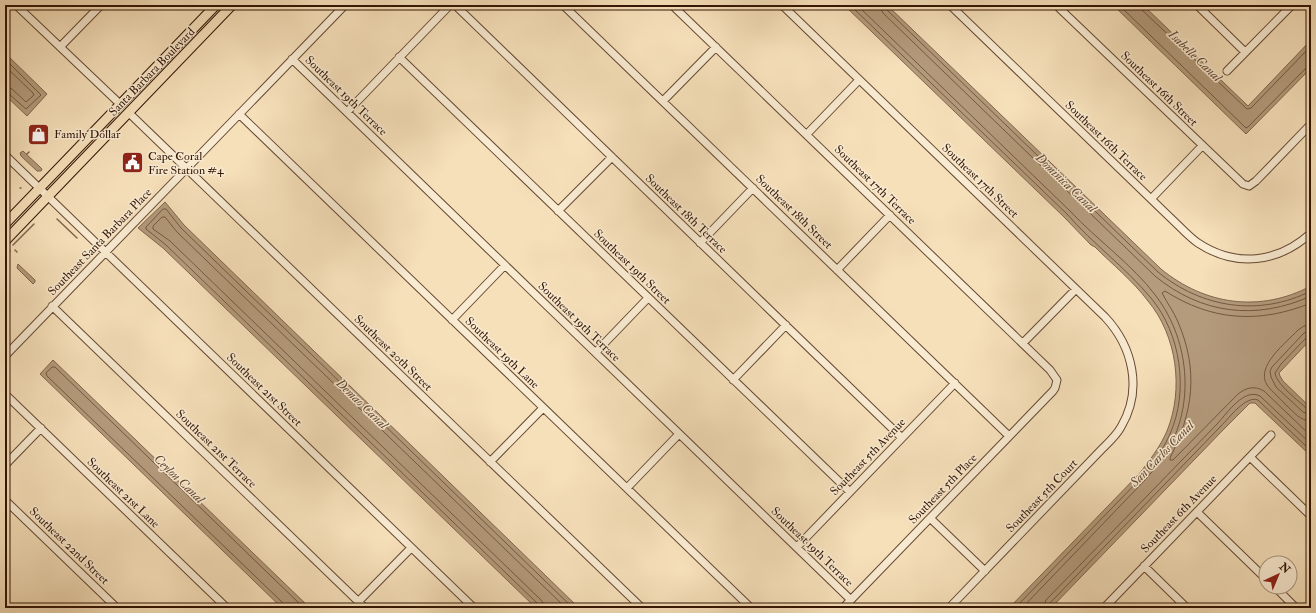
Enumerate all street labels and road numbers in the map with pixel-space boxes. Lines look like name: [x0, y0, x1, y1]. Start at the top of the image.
street label: Santa Barbara Boulevard: [106, 25, 198, 119]
street label: Southeast 16th Street: [1117, 48, 1201, 130]
street label: Southeast 19th Terrace: [302, 53, 390, 139]
street label: Southeast 16th Terrace: [1062, 98, 1150, 184]
street label: Southeast 17th Street: [939, 141, 1022, 221]
street label: Southeast 17th Terrace: [831, 142, 919, 228]
street label: Southeast 18th Terrace: [642, 171, 730, 257]
street label: Southeast 18th Street: [753, 172, 836, 252]
street label: Southeast Santa Barbara Place: [45, 185, 155, 299]
street label: Southeast 19th Street: [590, 226, 674, 308]
street label: Southeast 19th Terrace: [535, 279, 623, 365]
street label: Southeast 20th Street: [351, 312, 435, 394]
street label: Southeast 19th Lane: [462, 314, 542, 392]
street label: Southeast 21st Street: [223, 350, 305, 430]
street label: Southeast 21st Terrace: [173, 407, 259, 491]
street label: Southeast 5th Avenue: [827, 415, 909, 499]
street label: Southeast 5th Place: [906, 451, 980, 527]
street label: Southeast 21st Lane: [84, 455, 162, 531]
street label: Southeast 5th Court: [1003, 456, 1081, 536]
street label: Southeast 6th Avenue: [1138, 472, 1220, 556]
street label: Southeast 22nd Street: [26, 504, 112, 588]
street label: Southeast 19th Terrace: [768, 504, 856, 590]

